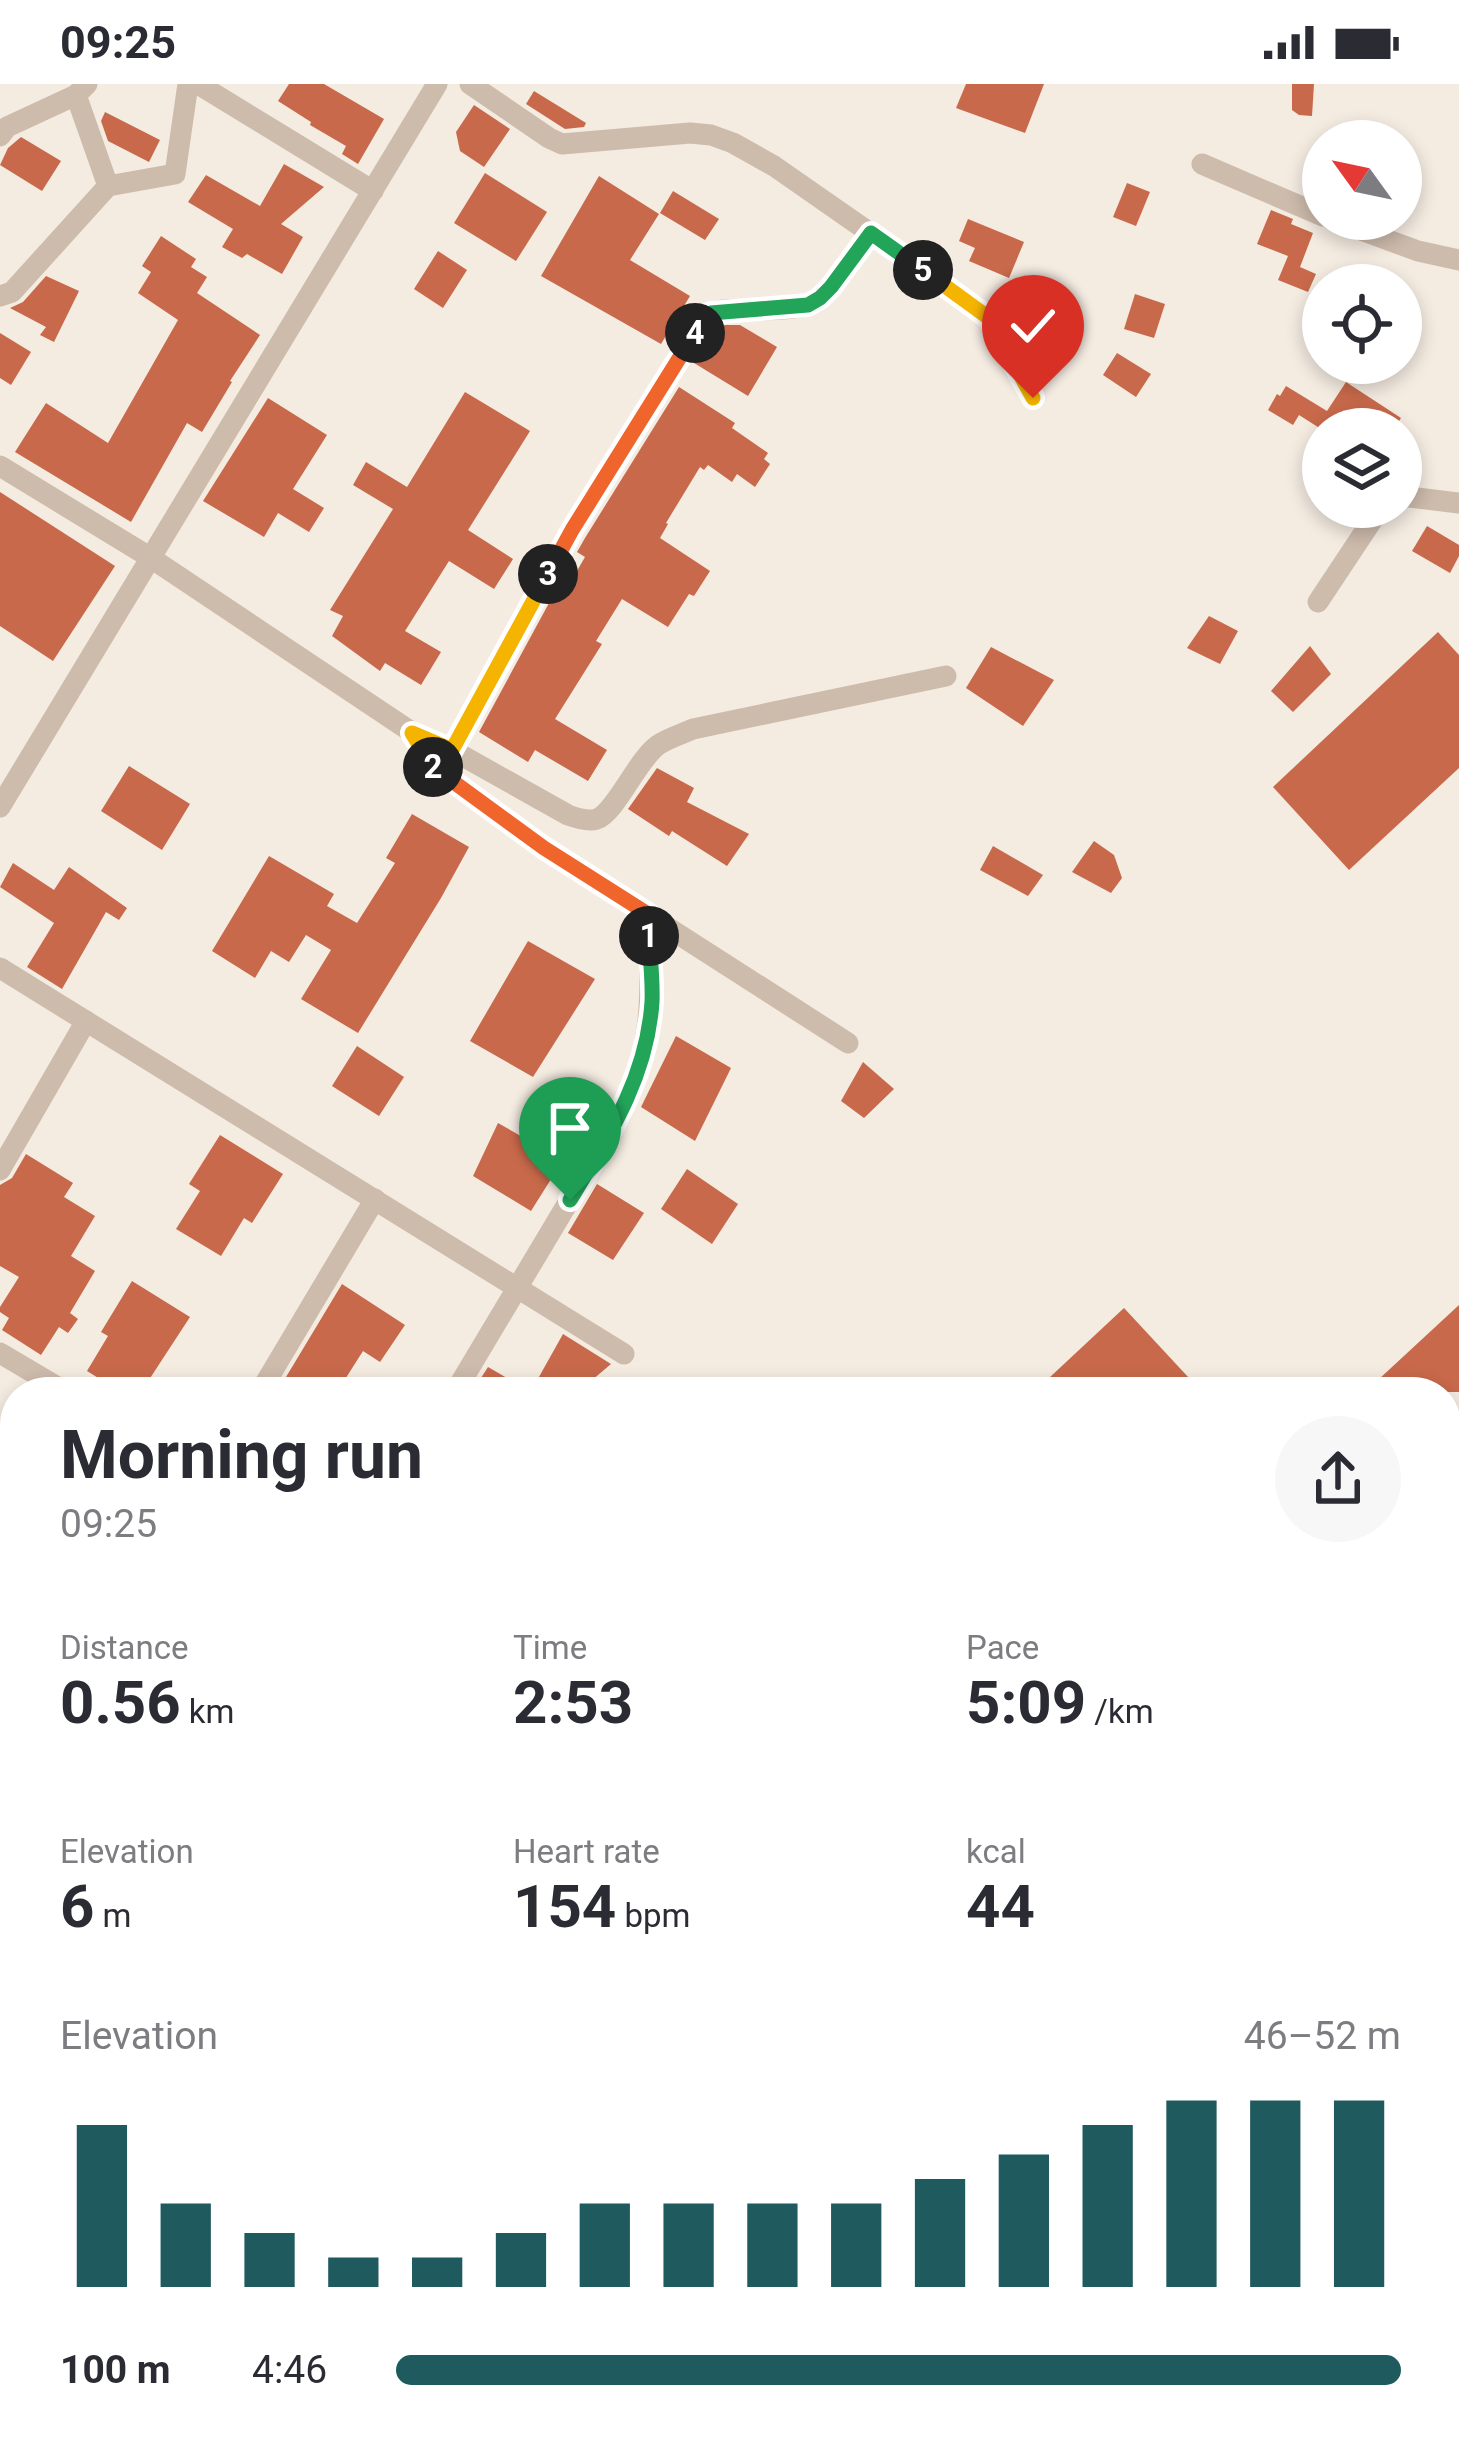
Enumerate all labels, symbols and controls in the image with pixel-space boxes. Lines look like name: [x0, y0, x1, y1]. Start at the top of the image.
text: 09:25: [60, 16, 176, 69]
north arrow: [1302, 120, 1422, 240]
map controls: [1302, 120, 1422, 528]
pin: 5: [893, 240, 953, 300]
text: 5: [914, 250, 932, 289]
button: locate: [1302, 264, 1422, 384]
pin: [982, 275, 1084, 398]
icon: check: [1000, 293, 1066, 359]
pin: 4: [665, 303, 725, 363]
text: 4: [686, 313, 704, 352]
button: layers: [1302, 408, 1422, 528]
pin: 3: [518, 544, 578, 604]
text: 3: [539, 554, 557, 593]
pin: 2: [403, 737, 463, 797]
text: 2: [424, 747, 442, 786]
pin: 1: [619, 906, 679, 966]
text: 1: [640, 916, 658, 955]
pin: [519, 1077, 621, 1200]
icon: arrive: [537, 1095, 603, 1161]
button: share: [1275, 1416, 1401, 1542]
text: Morning run: [60, 1417, 423, 1494]
text: 09:25: [60, 1501, 157, 1547]
text: Distance: [60, 1628, 188, 1667]
text: Time: [513, 1628, 587, 1667]
text: Pace: [966, 1628, 1039, 1667]
text: 0.56: [60, 1667, 181, 1738]
text: 2:53: [513, 1667, 633, 1738]
text: 5:09: [966, 1667, 1086, 1738]
text: km: [181, 1692, 235, 1731]
text: /km: [1086, 1692, 1154, 1731]
text: Elevation: [60, 1832, 194, 1871]
text: Heart rate: [513, 1832, 660, 1871]
text: kcal: [966, 1832, 1026, 1871]
text: 6: [60, 1871, 94, 1942]
text: 154: [513, 1871, 616, 1942]
text: 44: [966, 1871, 1035, 1942]
text: m: [94, 1896, 132, 1935]
text: bpm: [616, 1896, 690, 1935]
text: Elevation: [60, 2013, 218, 2059]
text: 46–52 m: [1244, 2013, 1401, 2059]
text: 100 m: [60, 2347, 171, 2393]
text: 4:46: [252, 2347, 327, 2393]

